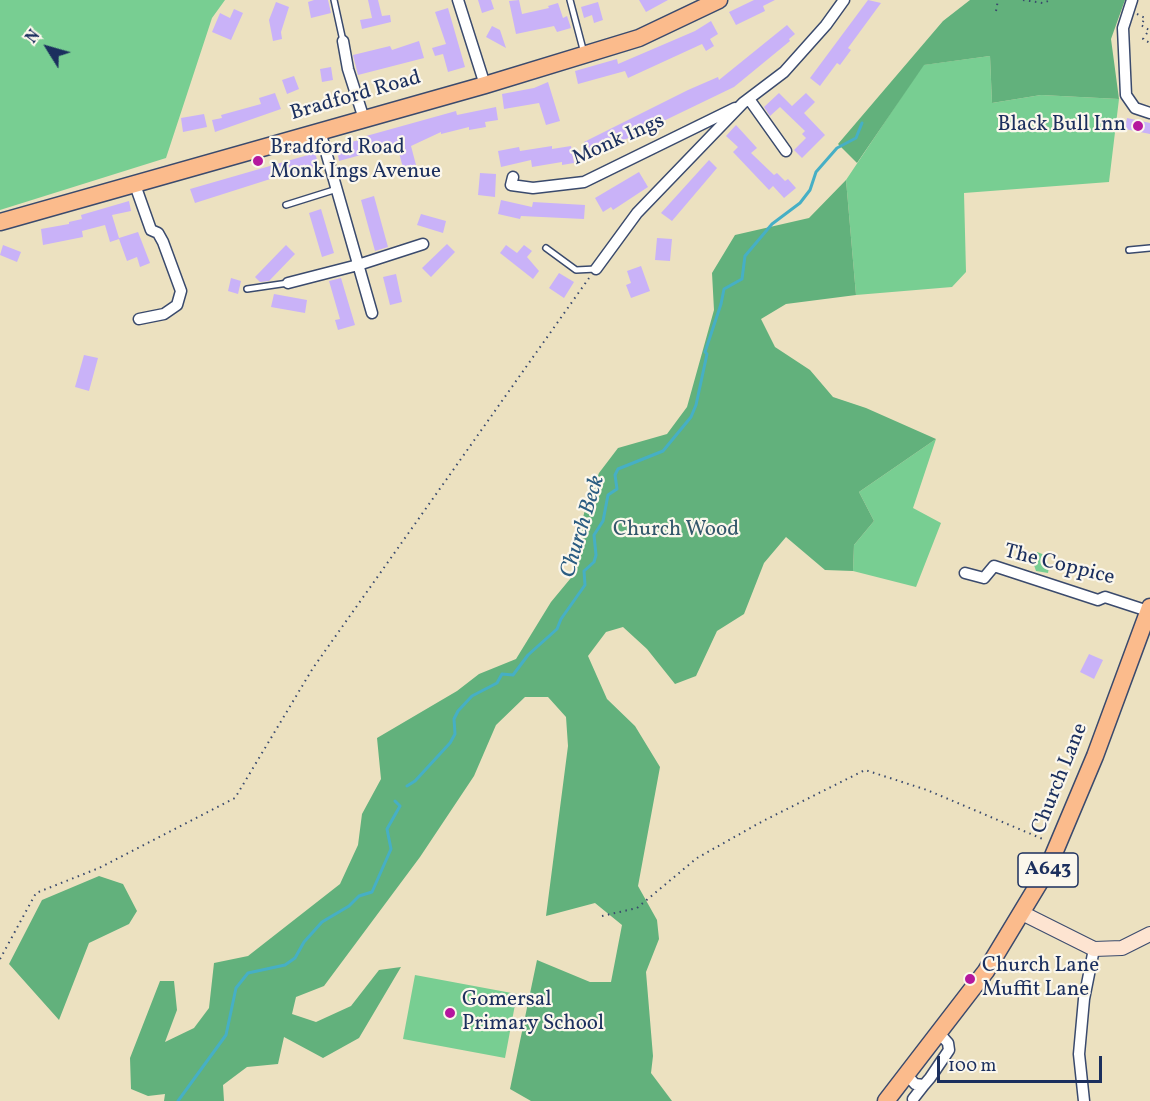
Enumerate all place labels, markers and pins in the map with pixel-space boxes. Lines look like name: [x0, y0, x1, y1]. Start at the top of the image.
place label: Black Bull Inn: [997, 113, 1126, 139]
marker: Black Bull Inn: [1131, 119, 1145, 133]
place label: Bradford Road Monk Ings Avenue: [270, 136, 441, 186]
marker: Bradford Road Monk Ings Avenue: [251, 154, 265, 168]
place label: Church Lane Muffit Lane: [982, 954, 1099, 1004]
marker: Church Lane Muffit Lane: [963, 972, 977, 986]
place label: Gomersal Primary School: [462, 988, 604, 1038]
marker: Gomersal Primary School: [443, 1006, 457, 1020]

